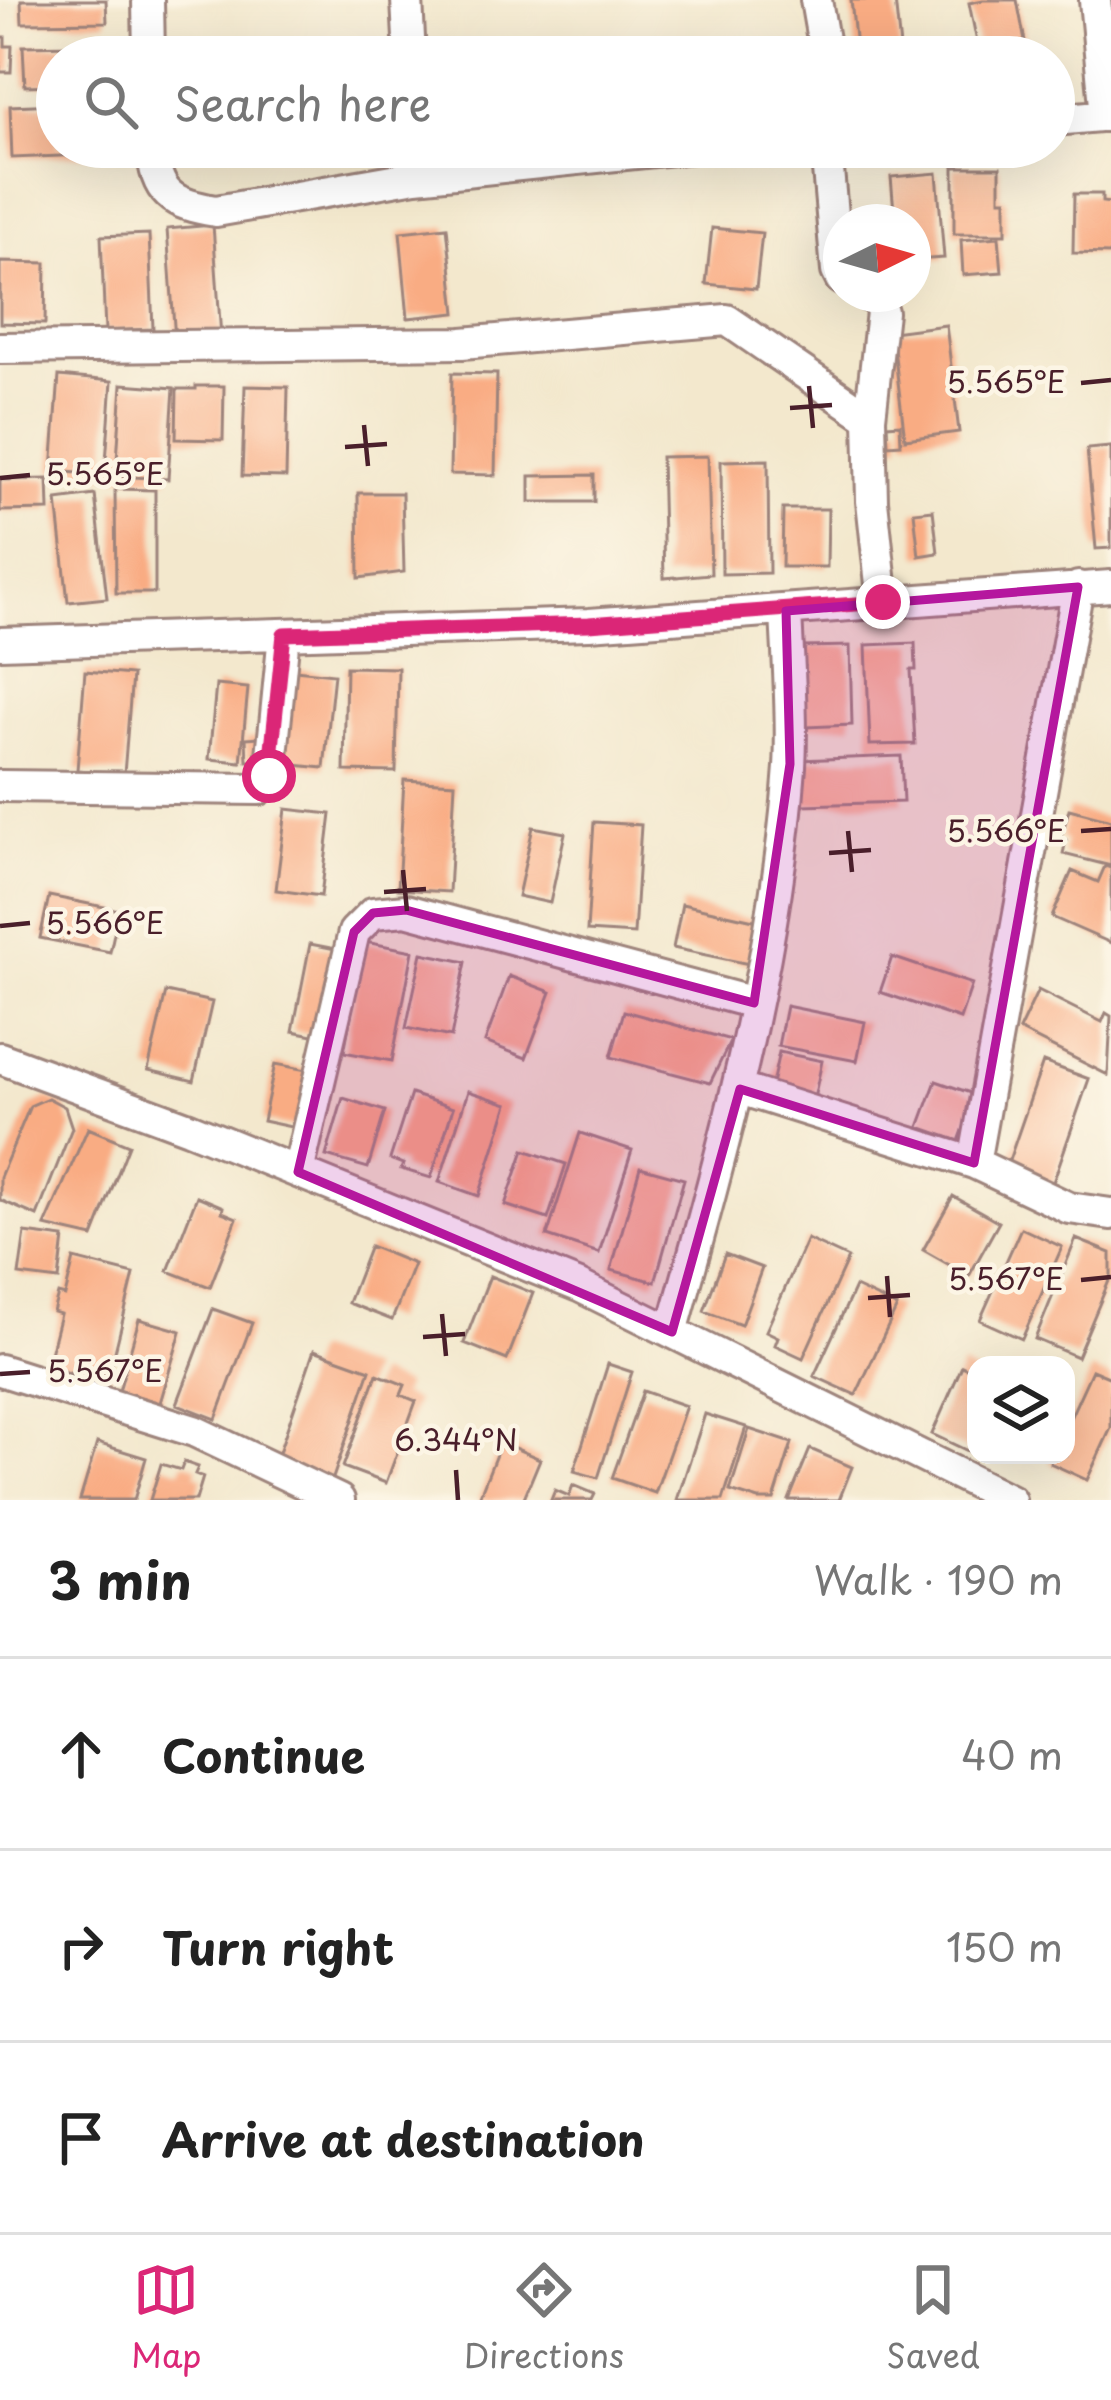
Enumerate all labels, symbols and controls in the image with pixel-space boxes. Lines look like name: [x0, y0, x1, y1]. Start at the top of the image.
search box: [36, 36, 1075, 168]
text: Search here: [174, 68, 431, 136]
icon: search: [78, 69, 144, 135]
north arrow: [823, 204, 931, 312]
text: 5.565°E: [947, 358, 1065, 403]
text: 5.565°E: [46, 450, 164, 495]
route end: [856, 575, 910, 629]
route start: [242, 749, 296, 803]
text: 5.566°E: [947, 807, 1065, 852]
text: 5.566°E: [46, 899, 164, 944]
text: 5.567°E: [948, 1255, 1064, 1300]
text: 5.567°E: [47, 1347, 163, 1392]
map controls: [967, 1356, 1075, 1464]
button: layers: [967, 1356, 1075, 1464]
text: 6.344°N: [394, 1416, 518, 1461]
text: 3 min: [48, 1540, 192, 1617]
text: Walk · 190 m: [814, 1549, 1063, 1608]
text: Continue: [162, 1720, 365, 1788]
icon: ahead: [48, 1721, 114, 1787]
text: 40 m: [961, 1724, 1063, 1783]
text: Turn right: [162, 1912, 394, 1980]
icon: right: [48, 1913, 114, 1979]
text: 150 m: [946, 1916, 1063, 1975]
text: Arrive at destination: [162, 2104, 645, 2172]
icon: arrive: [48, 2105, 114, 2171]
tab: Map: [131, 2257, 202, 2379]
tab: Directions: [464, 2257, 624, 2379]
tab: Saved: [886, 2257, 980, 2379]

